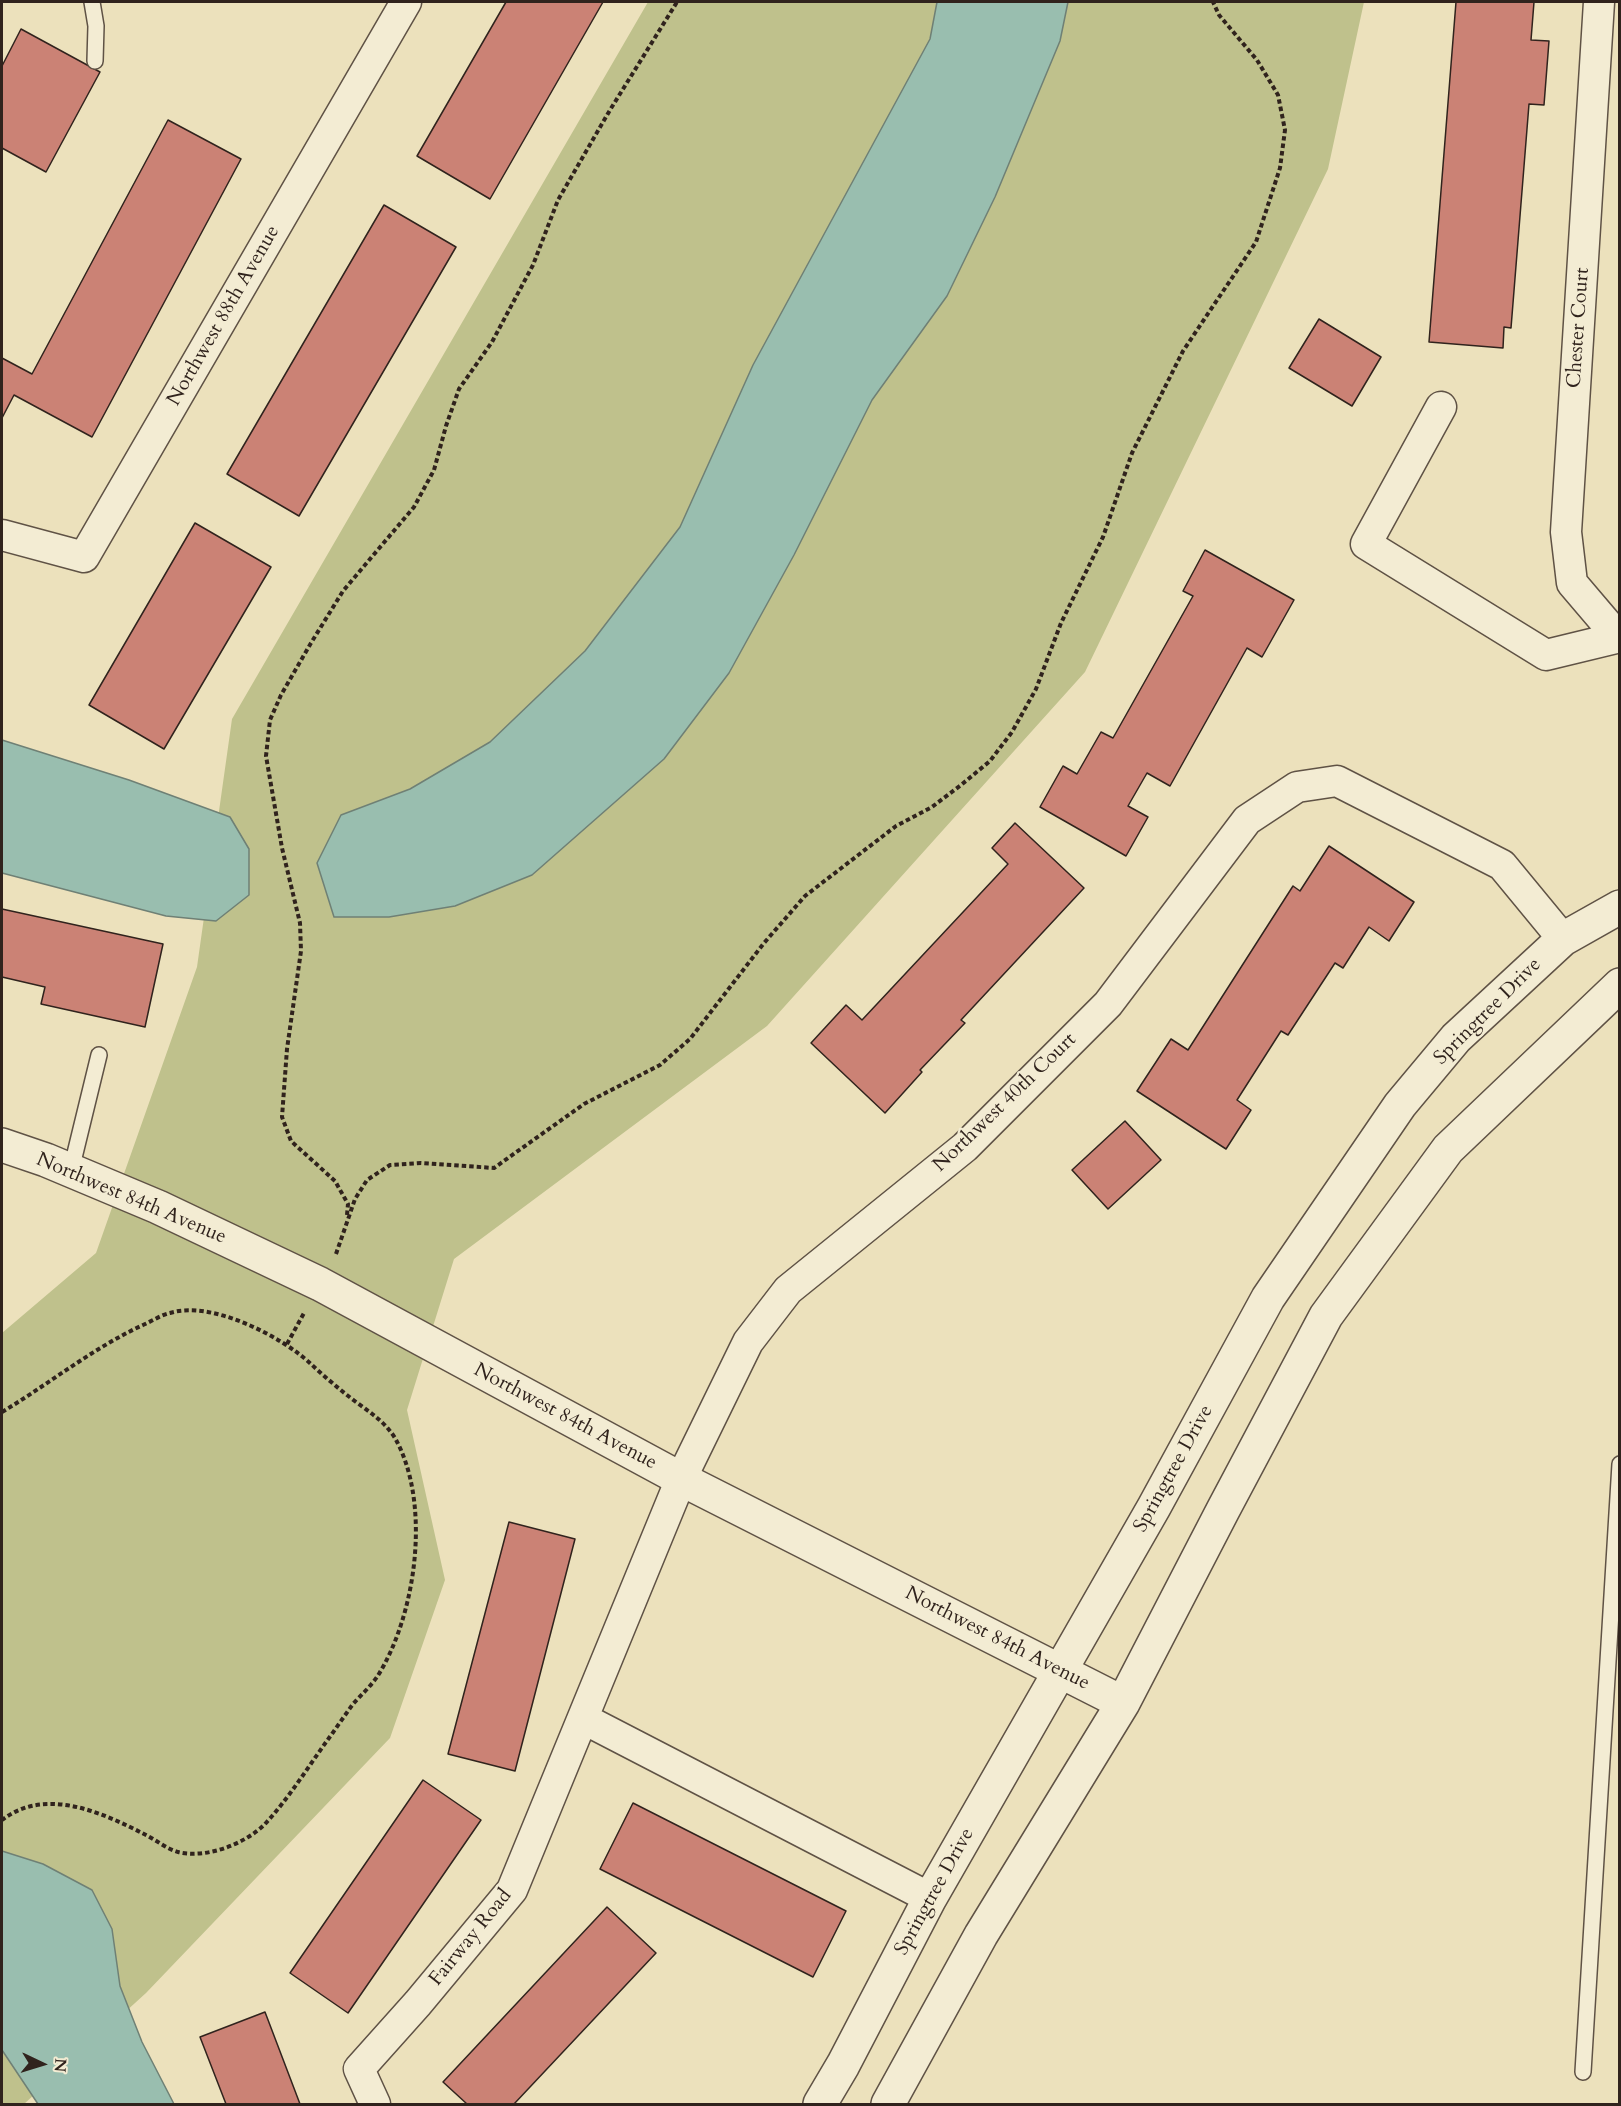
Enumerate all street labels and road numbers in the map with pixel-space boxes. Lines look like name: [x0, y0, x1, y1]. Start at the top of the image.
street label: Northwest 88th Avenue: [163, 222, 285, 410]
street label: Chester Court: [1563, 267, 1595, 389]
street label: Springtree Drive: [1429, 953, 1547, 1071]
street label: Northwest 40th Court: [928, 1028, 1082, 1178]
street label: Northwest 84th Avenue: [32, 1148, 230, 1250]
street label: Northwest 84th Avenue: [469, 1359, 661, 1475]
street label: Springtree Drive: [1129, 1401, 1219, 1537]
street label: Northwest 84th Avenue: [901, 1582, 1093, 1696]
street label: Springtree Drive: [890, 1824, 980, 1960]
street label: Fairway Road: [425, 1885, 517, 1991]

